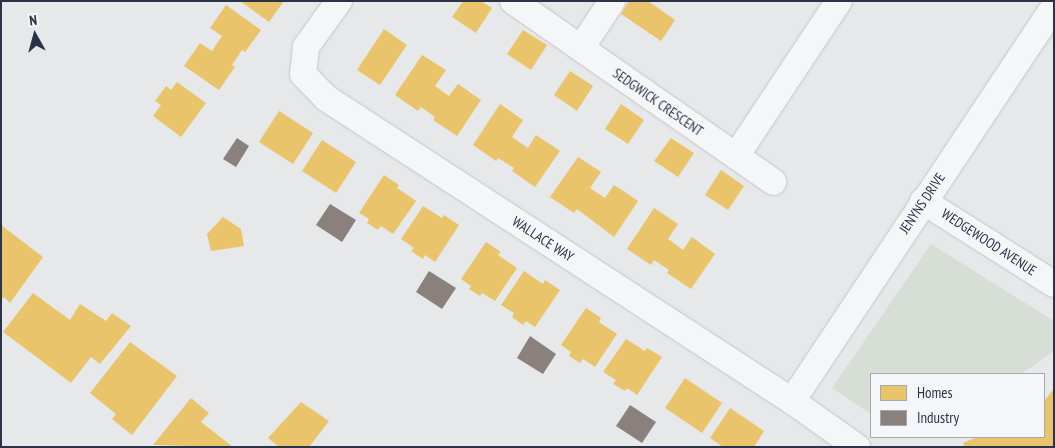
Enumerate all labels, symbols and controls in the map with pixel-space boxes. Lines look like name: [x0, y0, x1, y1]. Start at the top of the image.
north arrow: [10, 10, 60, 60]
text: N: [28, 11, 38, 30]
street label: SEDGWICK CRESCENT: [610, 65, 706, 139]
street label: JENYNS DRIVE: [896, 169, 948, 237]
street label: WEDGEWOOD AVENUE: [938, 205, 1040, 279]
street label: WALLACE WAY: [509, 213, 577, 265]
legend: [870, 373, 1045, 438]
text: Homes: [917, 383, 953, 402]
text: Industry: [917, 408, 959, 427]

